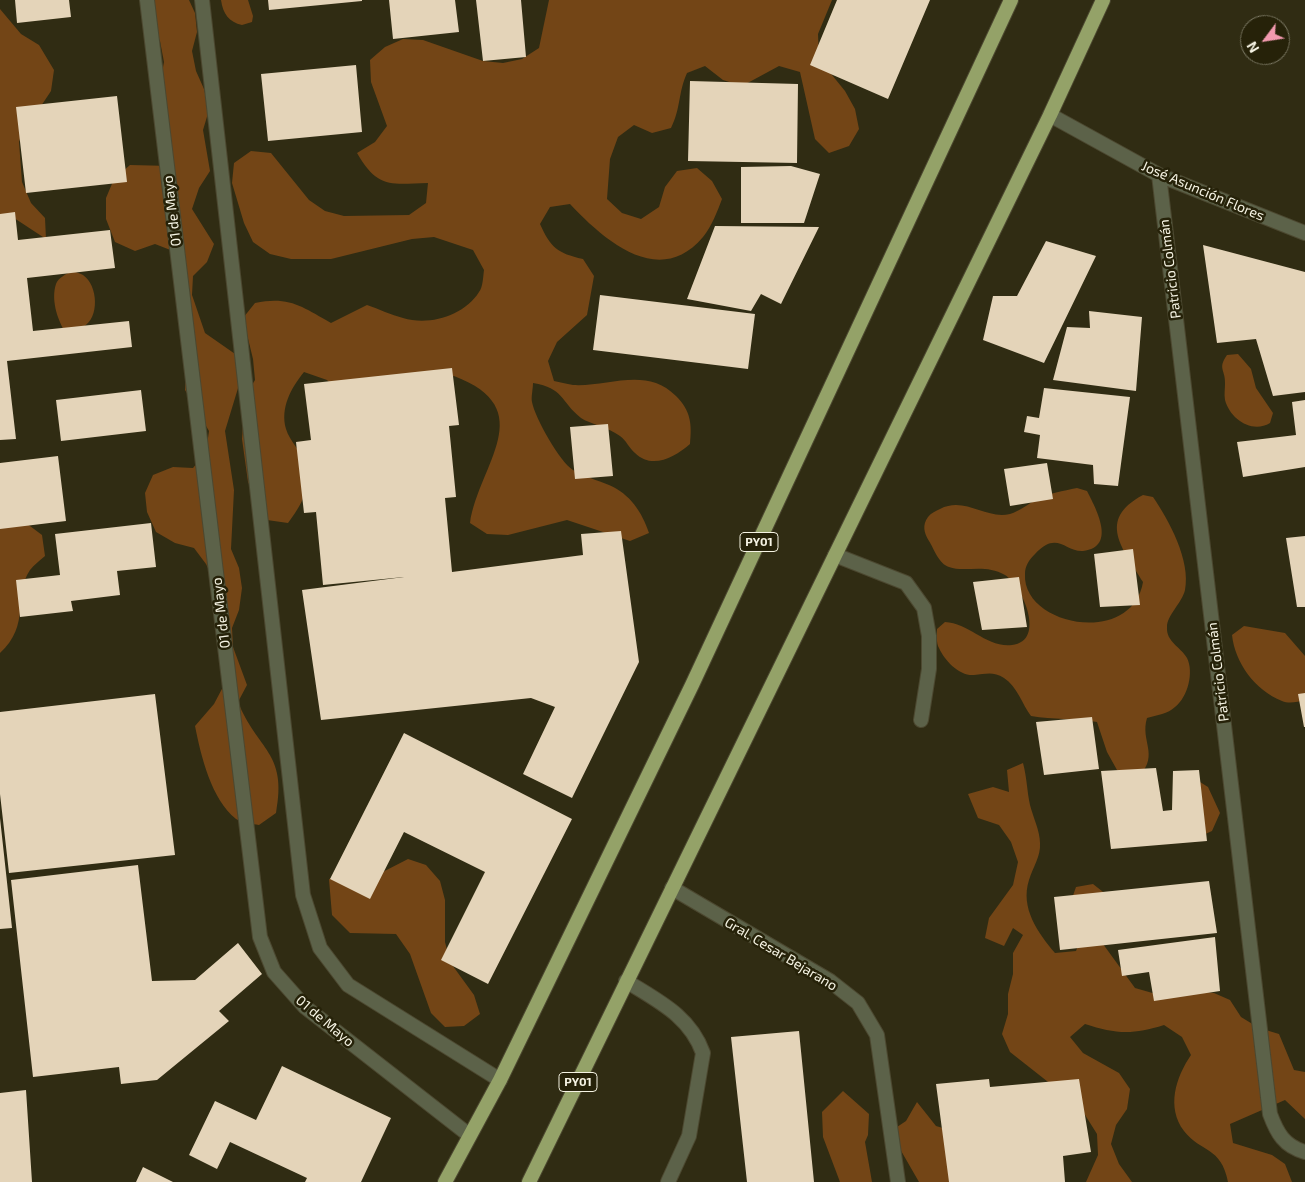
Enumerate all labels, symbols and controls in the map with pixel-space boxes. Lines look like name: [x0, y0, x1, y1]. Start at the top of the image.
north arrow: [1240, 15, 1290, 65]
text: N: [1243, 39, 1262, 56]
street label: José Asunción Flores: [1139, 158, 1267, 224]
street label: 01 de Mayo: [159, 175, 185, 247]
street label: Patricio Colmán: [1156, 218, 1184, 320]
road number: PY01: [740, 532, 778, 552]
street label: 01 de Mayo: [208, 577, 234, 649]
street label: Patricio Colmán: [1204, 621, 1232, 723]
street label: Gral. Cesar Bejarano: [722, 914, 840, 994]
street label: 01 de Mayo: [292, 992, 358, 1050]
road number: PY01: [559, 1072, 597, 1092]

